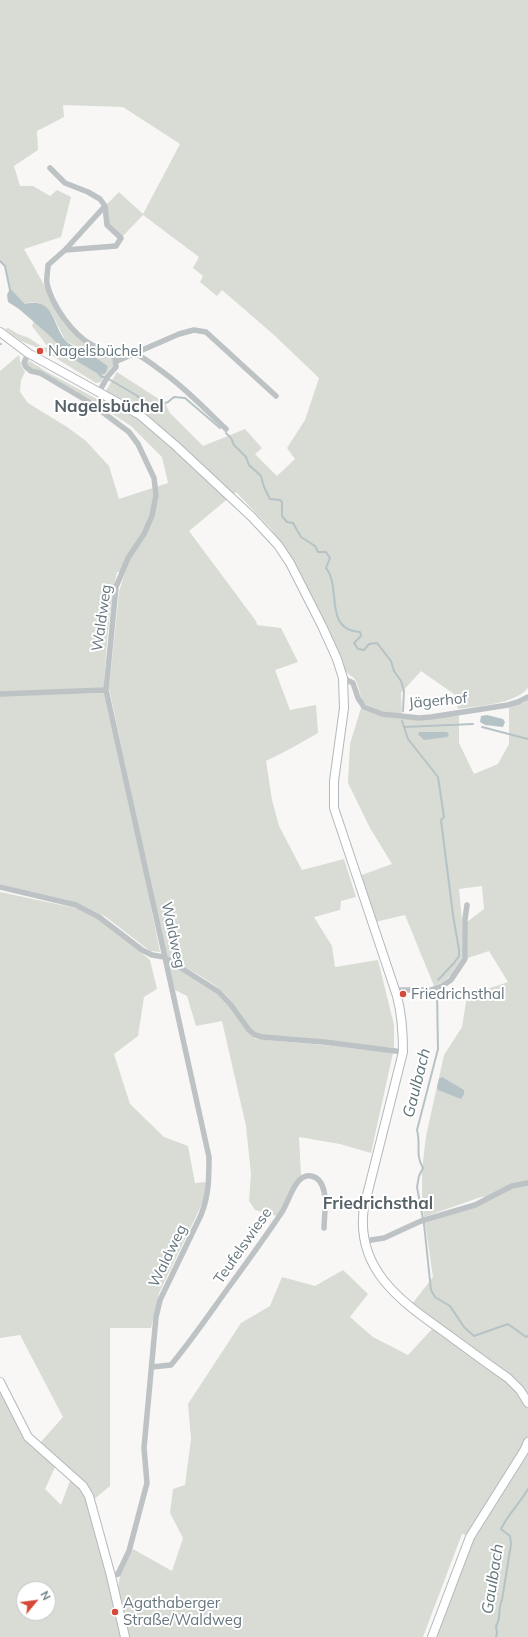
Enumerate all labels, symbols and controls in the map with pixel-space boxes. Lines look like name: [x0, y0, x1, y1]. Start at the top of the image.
place label: Nagelsbüchel: [48, 342, 142, 360]
marker: Nagelsbüchel: [35, 346, 45, 356]
district label: Nagelsbüchel: [54, 397, 164, 417]
street label: Waldweg: [88, 583, 116, 653]
street label: Jägerhof: [408, 689, 468, 713]
street label: Waldweg: [157, 900, 189, 970]
place label: Friedrichsthal: [411, 985, 505, 1003]
marker: Friedrichsthal: [398, 989, 408, 999]
water label: Gaulbach: [399, 1046, 435, 1120]
district label: Friedrichsthal: [323, 1194, 433, 1214]
street label: Teufelswiese: [210, 1204, 276, 1288]
street label: Waldweg: [145, 1222, 191, 1290]
water label: Gaulbach: [478, 1543, 508, 1615]
north arrow: [16, 1581, 56, 1621]
text: N: [37, 1589, 54, 1603]
place label: Agathaberger Straße/Waldweg: [123, 1594, 242, 1629]
marker: Agathaberger Straße/Waldweg: [110, 1607, 120, 1617]

